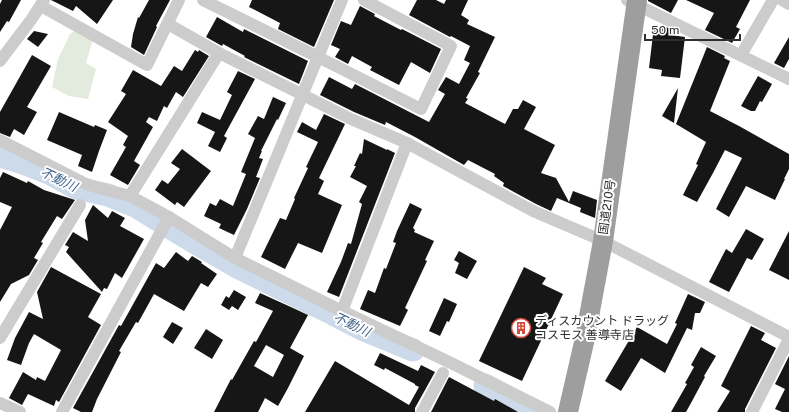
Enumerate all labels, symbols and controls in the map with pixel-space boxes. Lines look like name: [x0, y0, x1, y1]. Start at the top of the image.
scale bar: [645, 16, 740, 42]
text: 50 m: [651, 23, 679, 37]
water label: 不動川: [38, 164, 81, 195]
street label: 国道210号: [596, 179, 618, 235]
water label: 不動川: [331, 309, 374, 340]
place label: ディスカウント ドラッグ コスモス 善導寺店: [535, 314, 669, 342]
building icon: ディスカウント ドラッグ コスモス 善導寺店: [510, 317, 532, 339]

